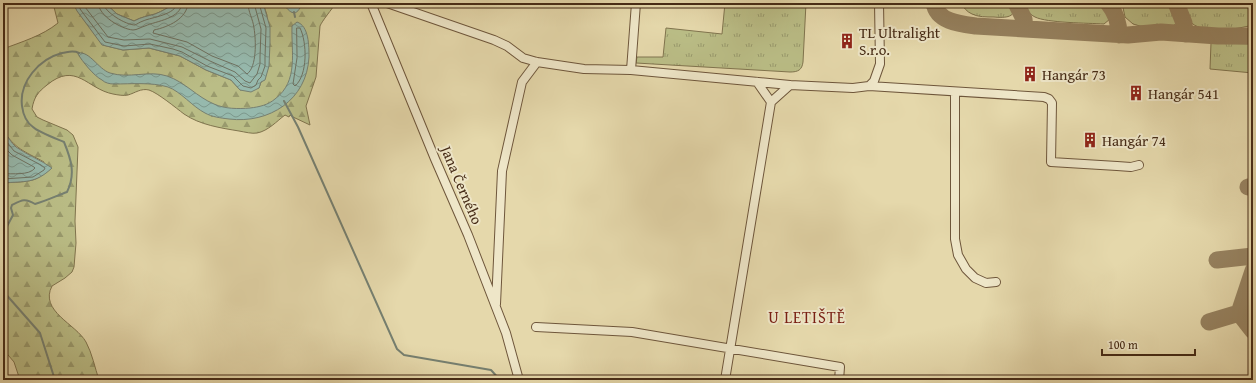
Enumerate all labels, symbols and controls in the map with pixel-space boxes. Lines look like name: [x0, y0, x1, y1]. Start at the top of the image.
place label: TL Ultralight S.r.o.: [859, 22, 941, 60]
building icon: TL Ultralight S.r.o.: [838, 32, 856, 50]
place label: Hangár 73: [1042, 64, 1106, 85]
building icon: Hangár 73: [1021, 65, 1039, 83]
place label: Hangár 541: [1148, 83, 1219, 104]
building icon: Hangár 541: [1127, 84, 1145, 102]
place label: Hangár 74: [1102, 130, 1166, 151]
building icon: Hangár 74: [1081, 131, 1099, 149]
street label: Jana Černého: [435, 141, 488, 228]
district label: U LETIŠTĚ: [768, 305, 846, 329]
scale bar: [1102, 331, 1195, 357]
text: 100 m: [1108, 336, 1138, 353]

